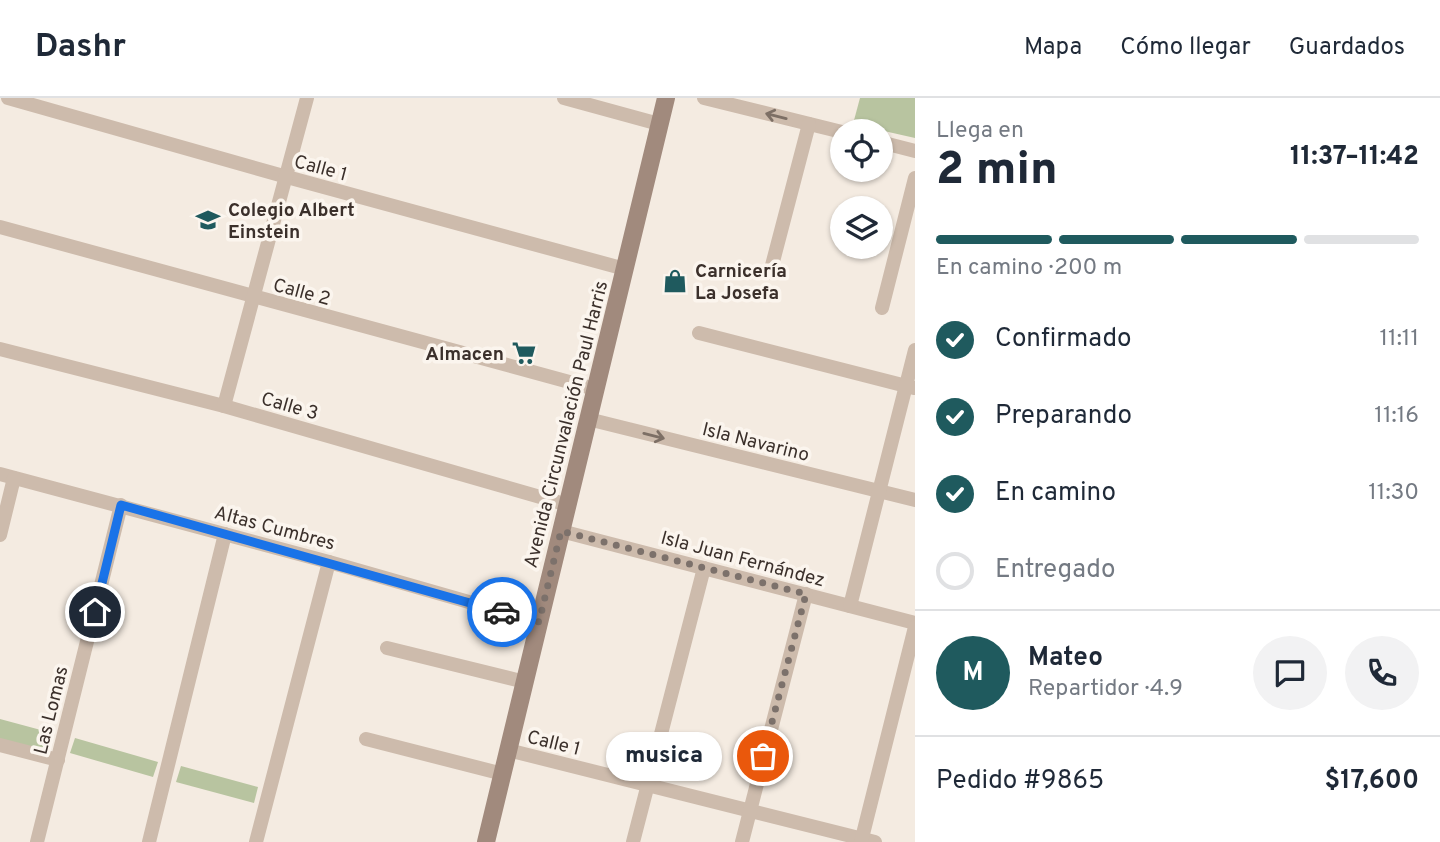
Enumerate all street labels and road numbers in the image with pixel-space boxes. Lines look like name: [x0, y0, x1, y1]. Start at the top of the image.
street label: Calle 1: [291, 150, 350, 188]
street label: Calle 2: [270, 274, 333, 312]
street label: Avenida Circunvalación Paul Harris: [520, 278, 614, 571]
street label: Calle 3: [258, 387, 321, 427]
street label: Isla Navarino: [699, 418, 812, 468]
street label: Altas Cumbres: [212, 501, 337, 557]
street label: Isla Juan Fernández: [658, 526, 827, 593]
street label: Las Lomas: [29, 664, 74, 757]
street label: Calle 1: [524, 726, 583, 762]

